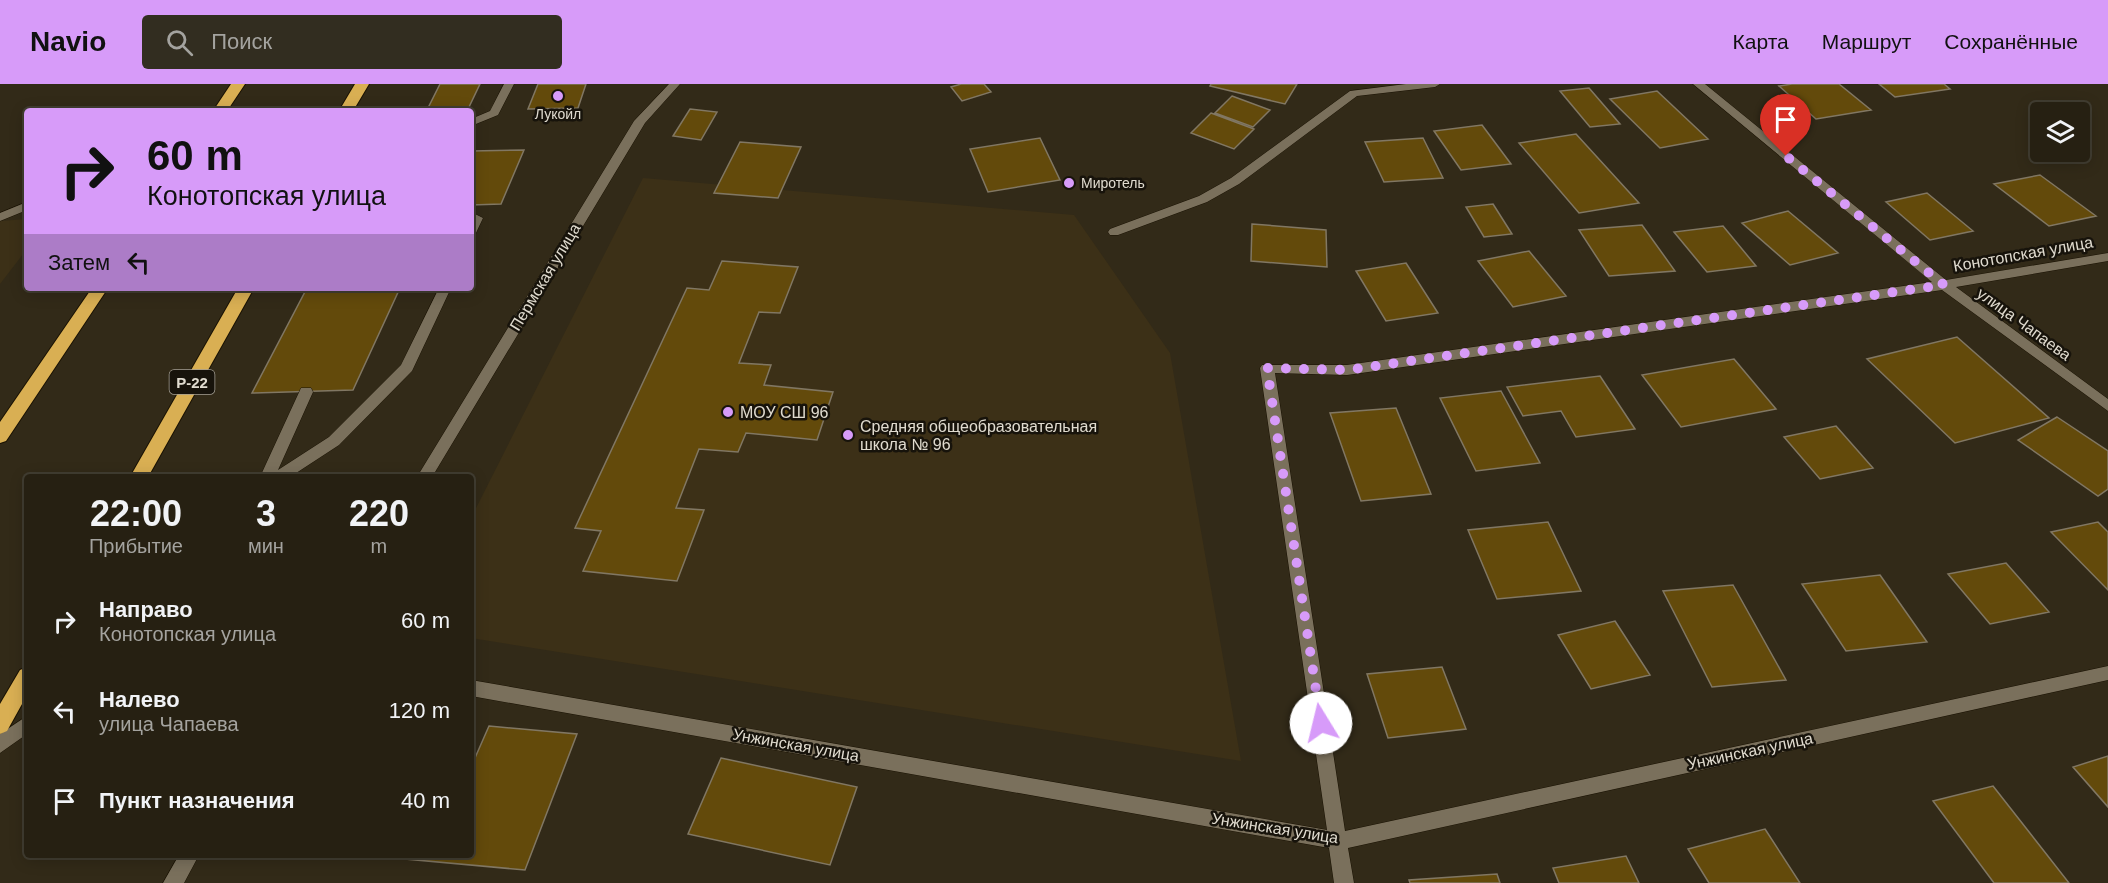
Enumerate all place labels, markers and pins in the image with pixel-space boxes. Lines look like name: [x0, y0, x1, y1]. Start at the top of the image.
marker: Лукойл: [551, 89, 565, 103]
pin: [1760, 94, 1811, 156]
place label: Лукойл: [535, 106, 581, 122]
place label: Миротель: [1081, 175, 1145, 191]
marker: Миротель: [1062, 176, 1076, 190]
place label: МОУ СШ 96: [740, 404, 829, 421]
marker: МОУ СШ 96: [721, 405, 735, 419]
place label: Средняя общеобразовательная школа № 96: [860, 418, 1097, 453]
marker: Средняя общеобразовательная школа № 96: [841, 428, 855, 442]

